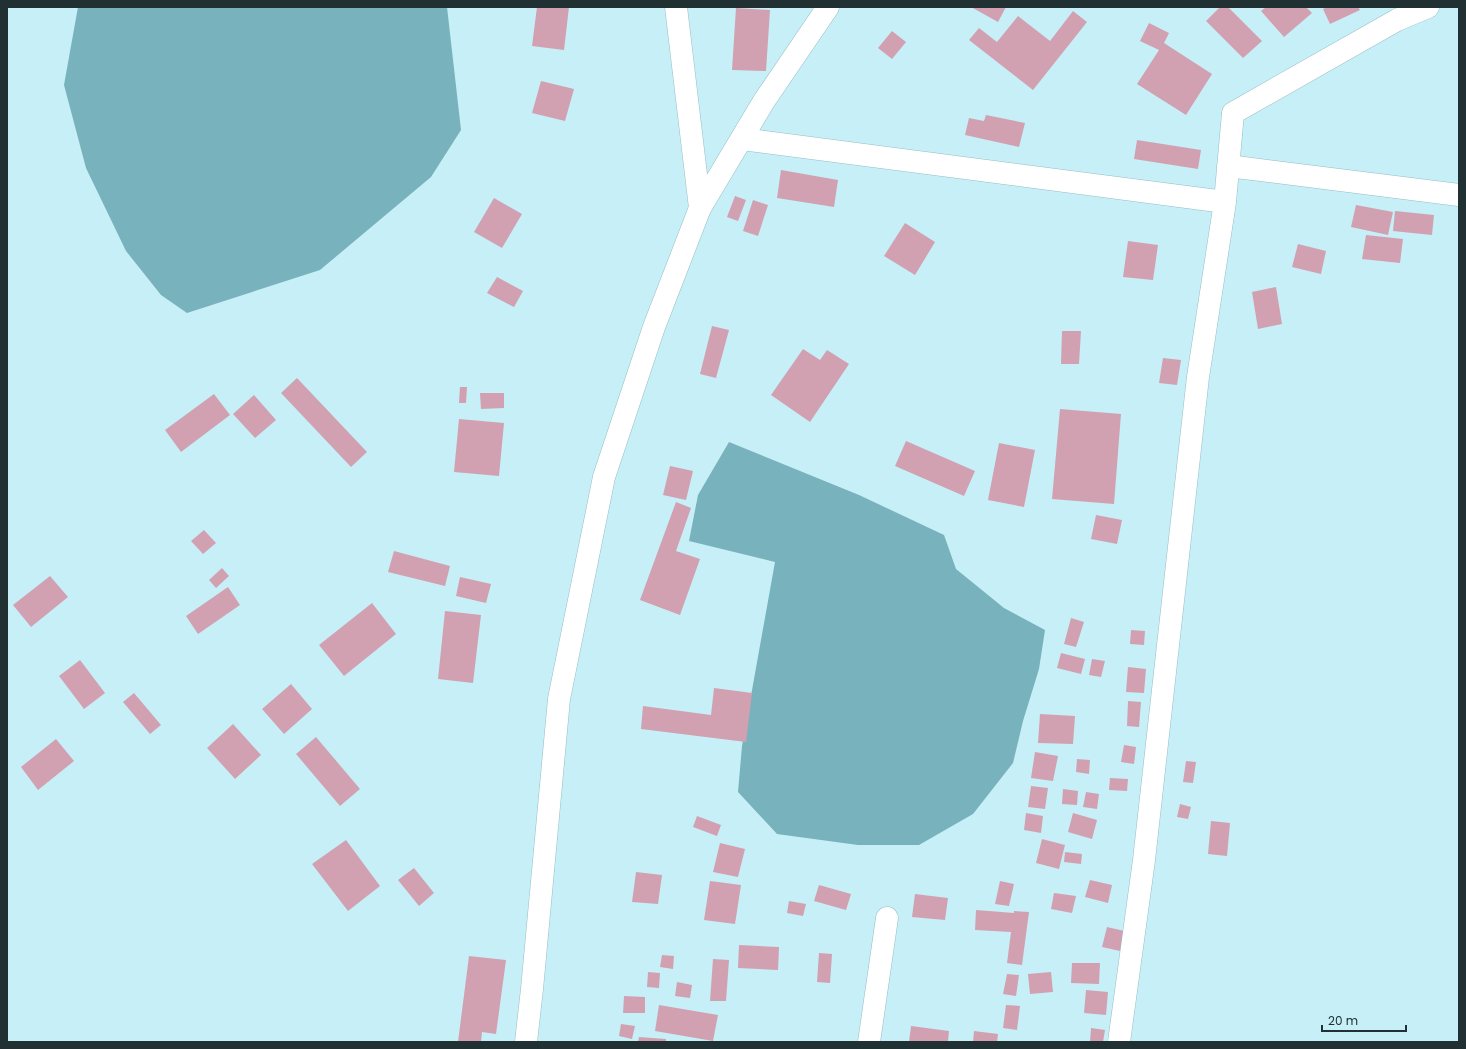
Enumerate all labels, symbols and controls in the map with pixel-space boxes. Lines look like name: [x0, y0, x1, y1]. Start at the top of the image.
scale bar: [1322, 1007, 1406, 1033]
text: 20 m: [1328, 1012, 1358, 1029]

